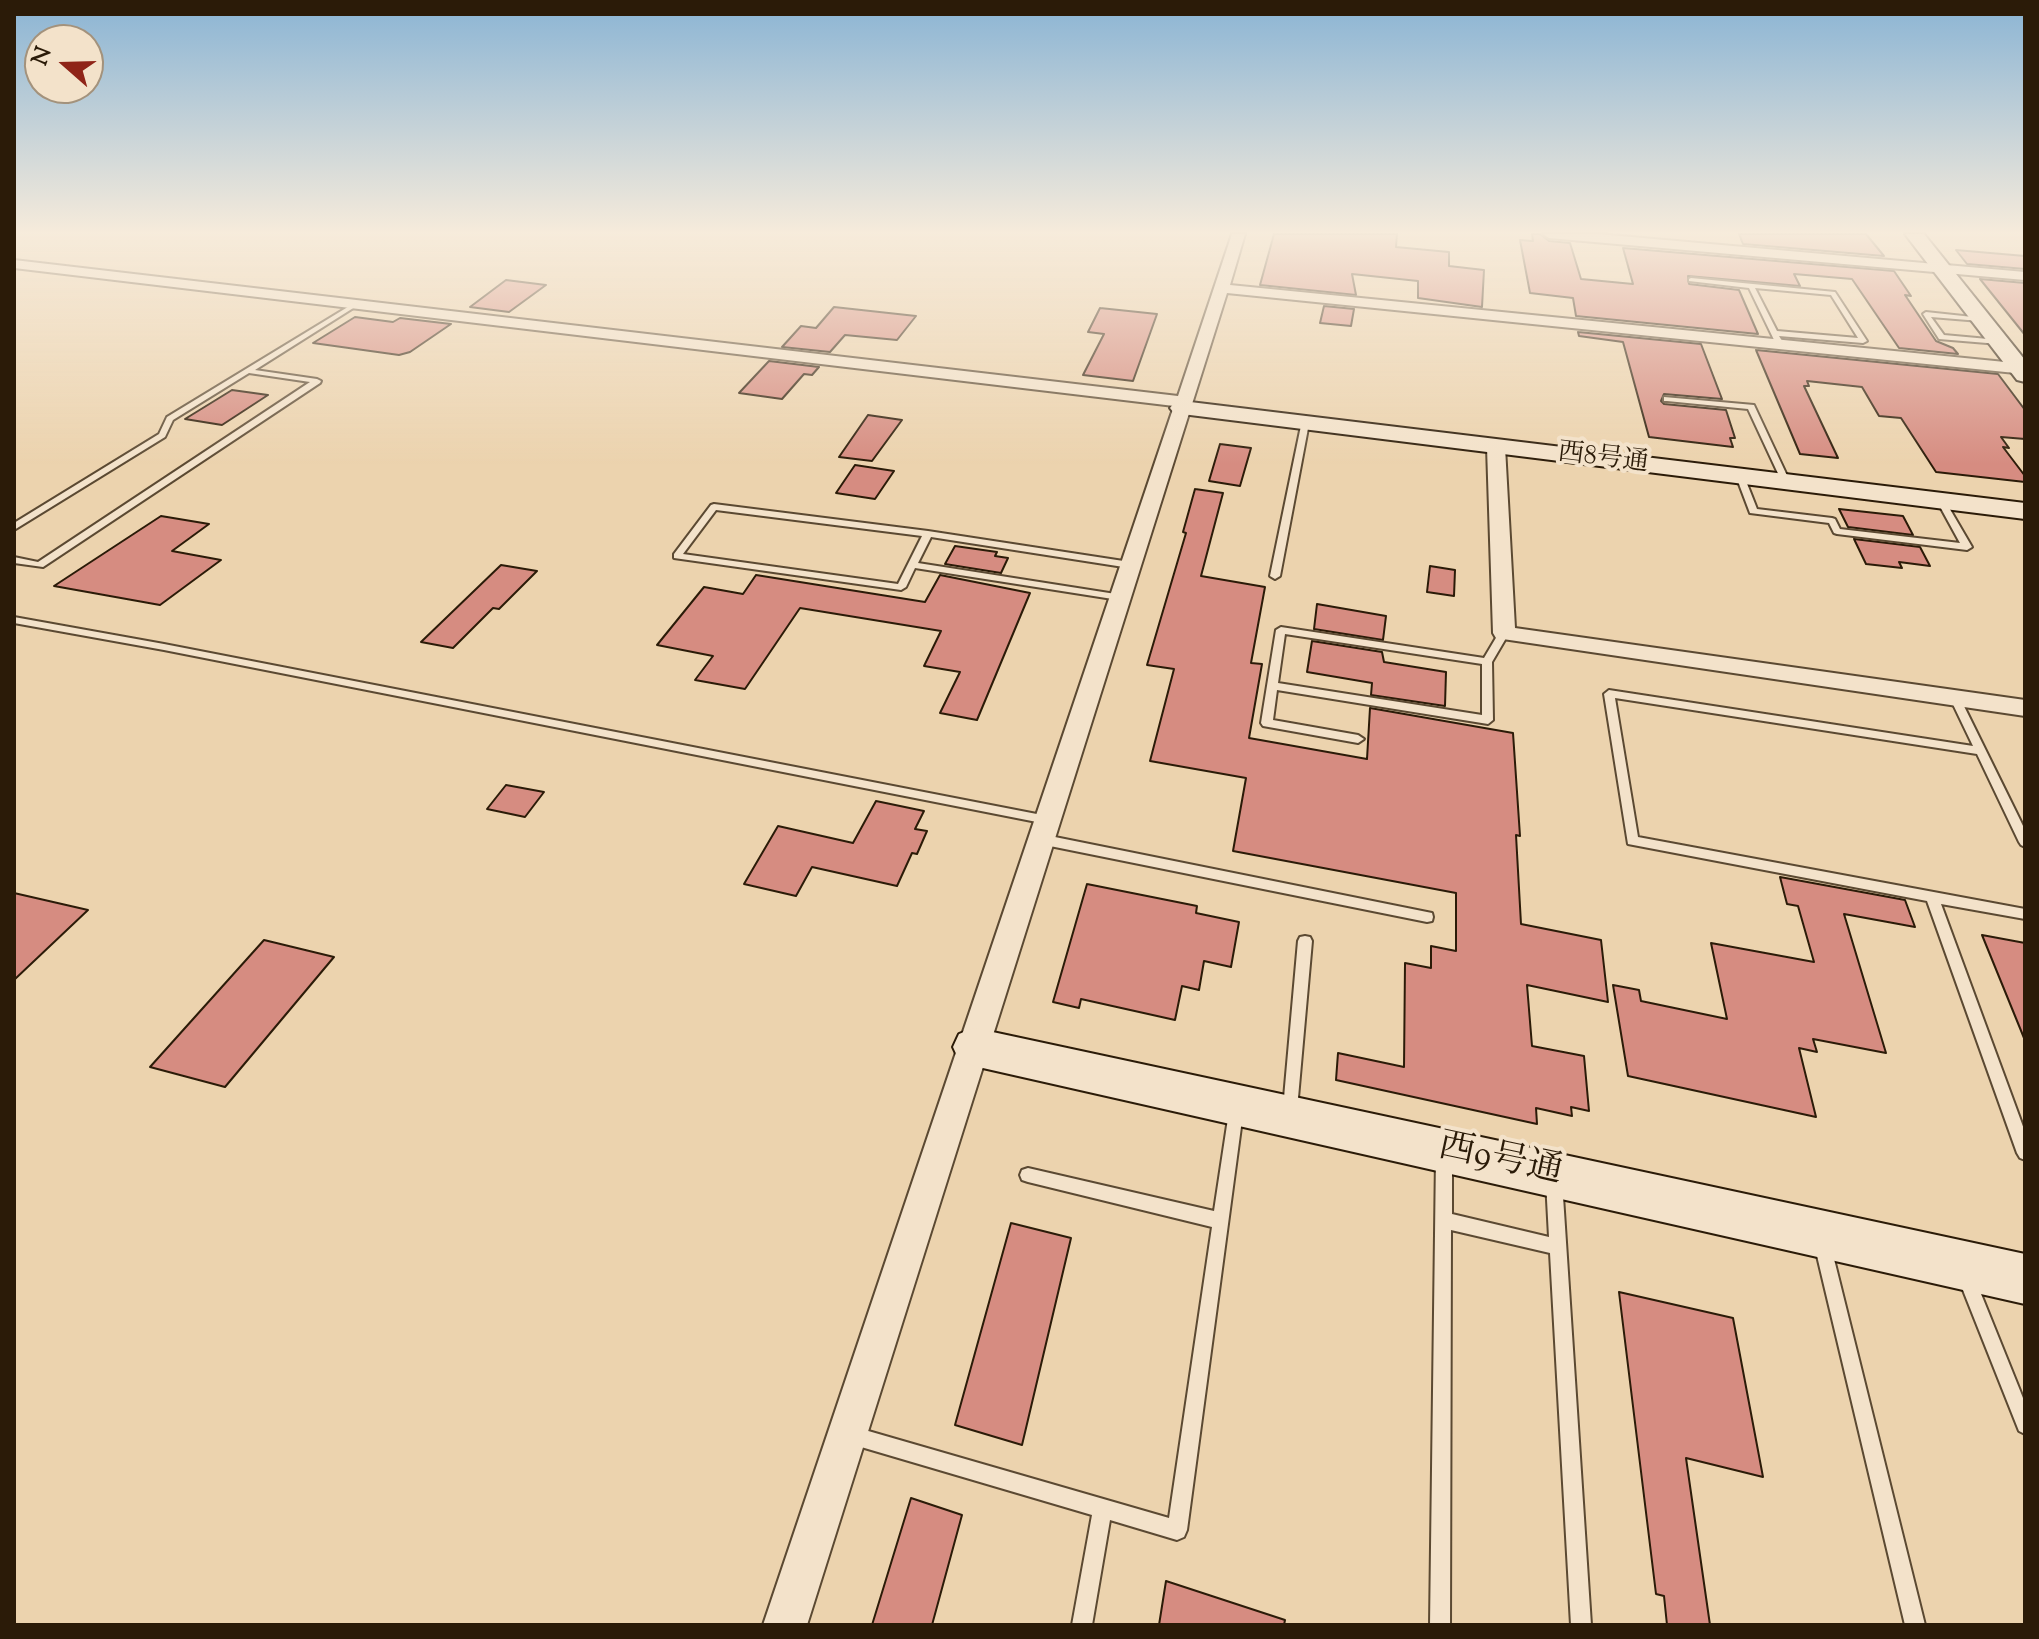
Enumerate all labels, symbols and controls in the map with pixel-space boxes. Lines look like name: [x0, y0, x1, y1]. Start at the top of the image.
north arrow: [24, 24, 104, 104]
text: N: [25, 43, 61, 70]
street label: 西8号通: [1556, 439, 1650, 481]
street label: 西9号通: [1434, 1128, 1566, 1196]

